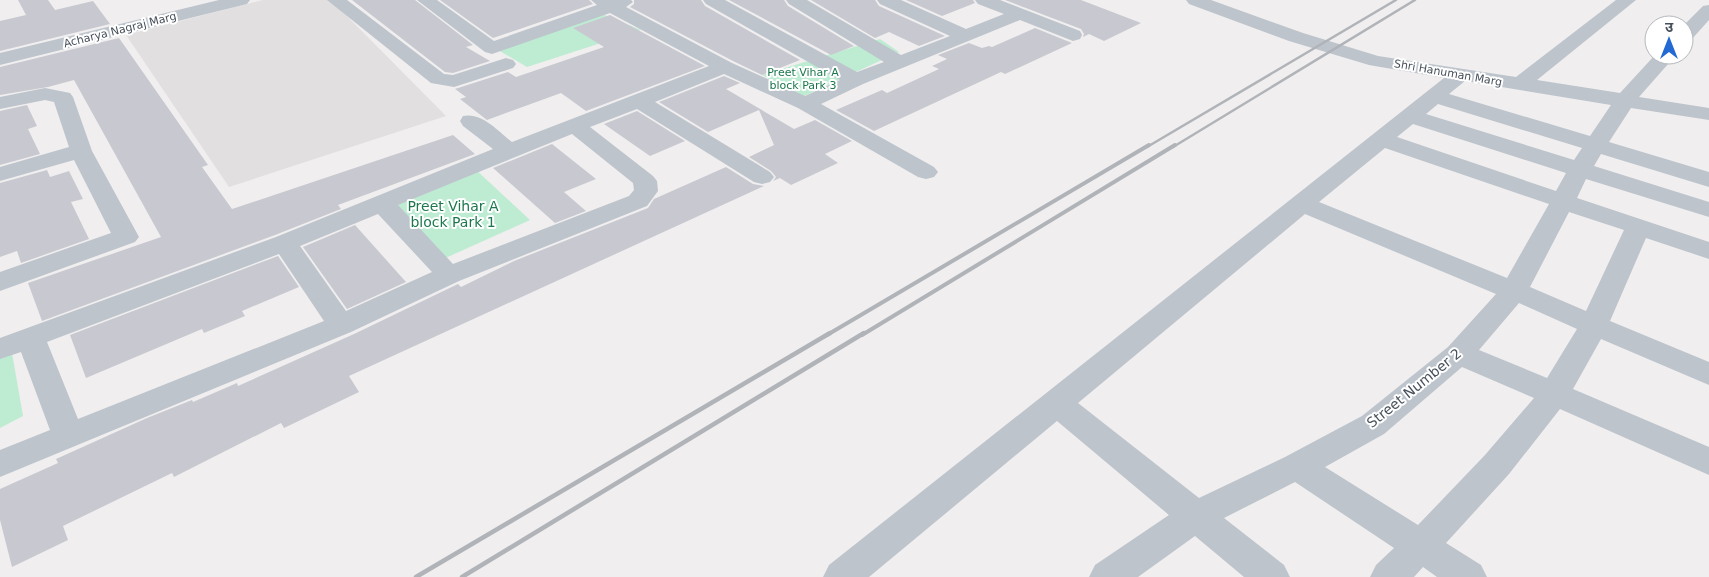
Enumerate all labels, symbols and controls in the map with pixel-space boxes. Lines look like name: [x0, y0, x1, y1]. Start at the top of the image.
street label: Acharya Nagraj Marg: [62, 10, 178, 50]
north arrow: [1644, 15, 1694, 65]
text: उ: [1665, 19, 1674, 35]
street label: Shri Hanuman Marg: [1393, 57, 1503, 89]
park label: Preet Vihar A block Park 3: [767, 66, 839, 92]
park label: Preet Vihar A block Park 1: [407, 198, 499, 230]
street label: Street Number 2: [1364, 345, 1464, 431]

